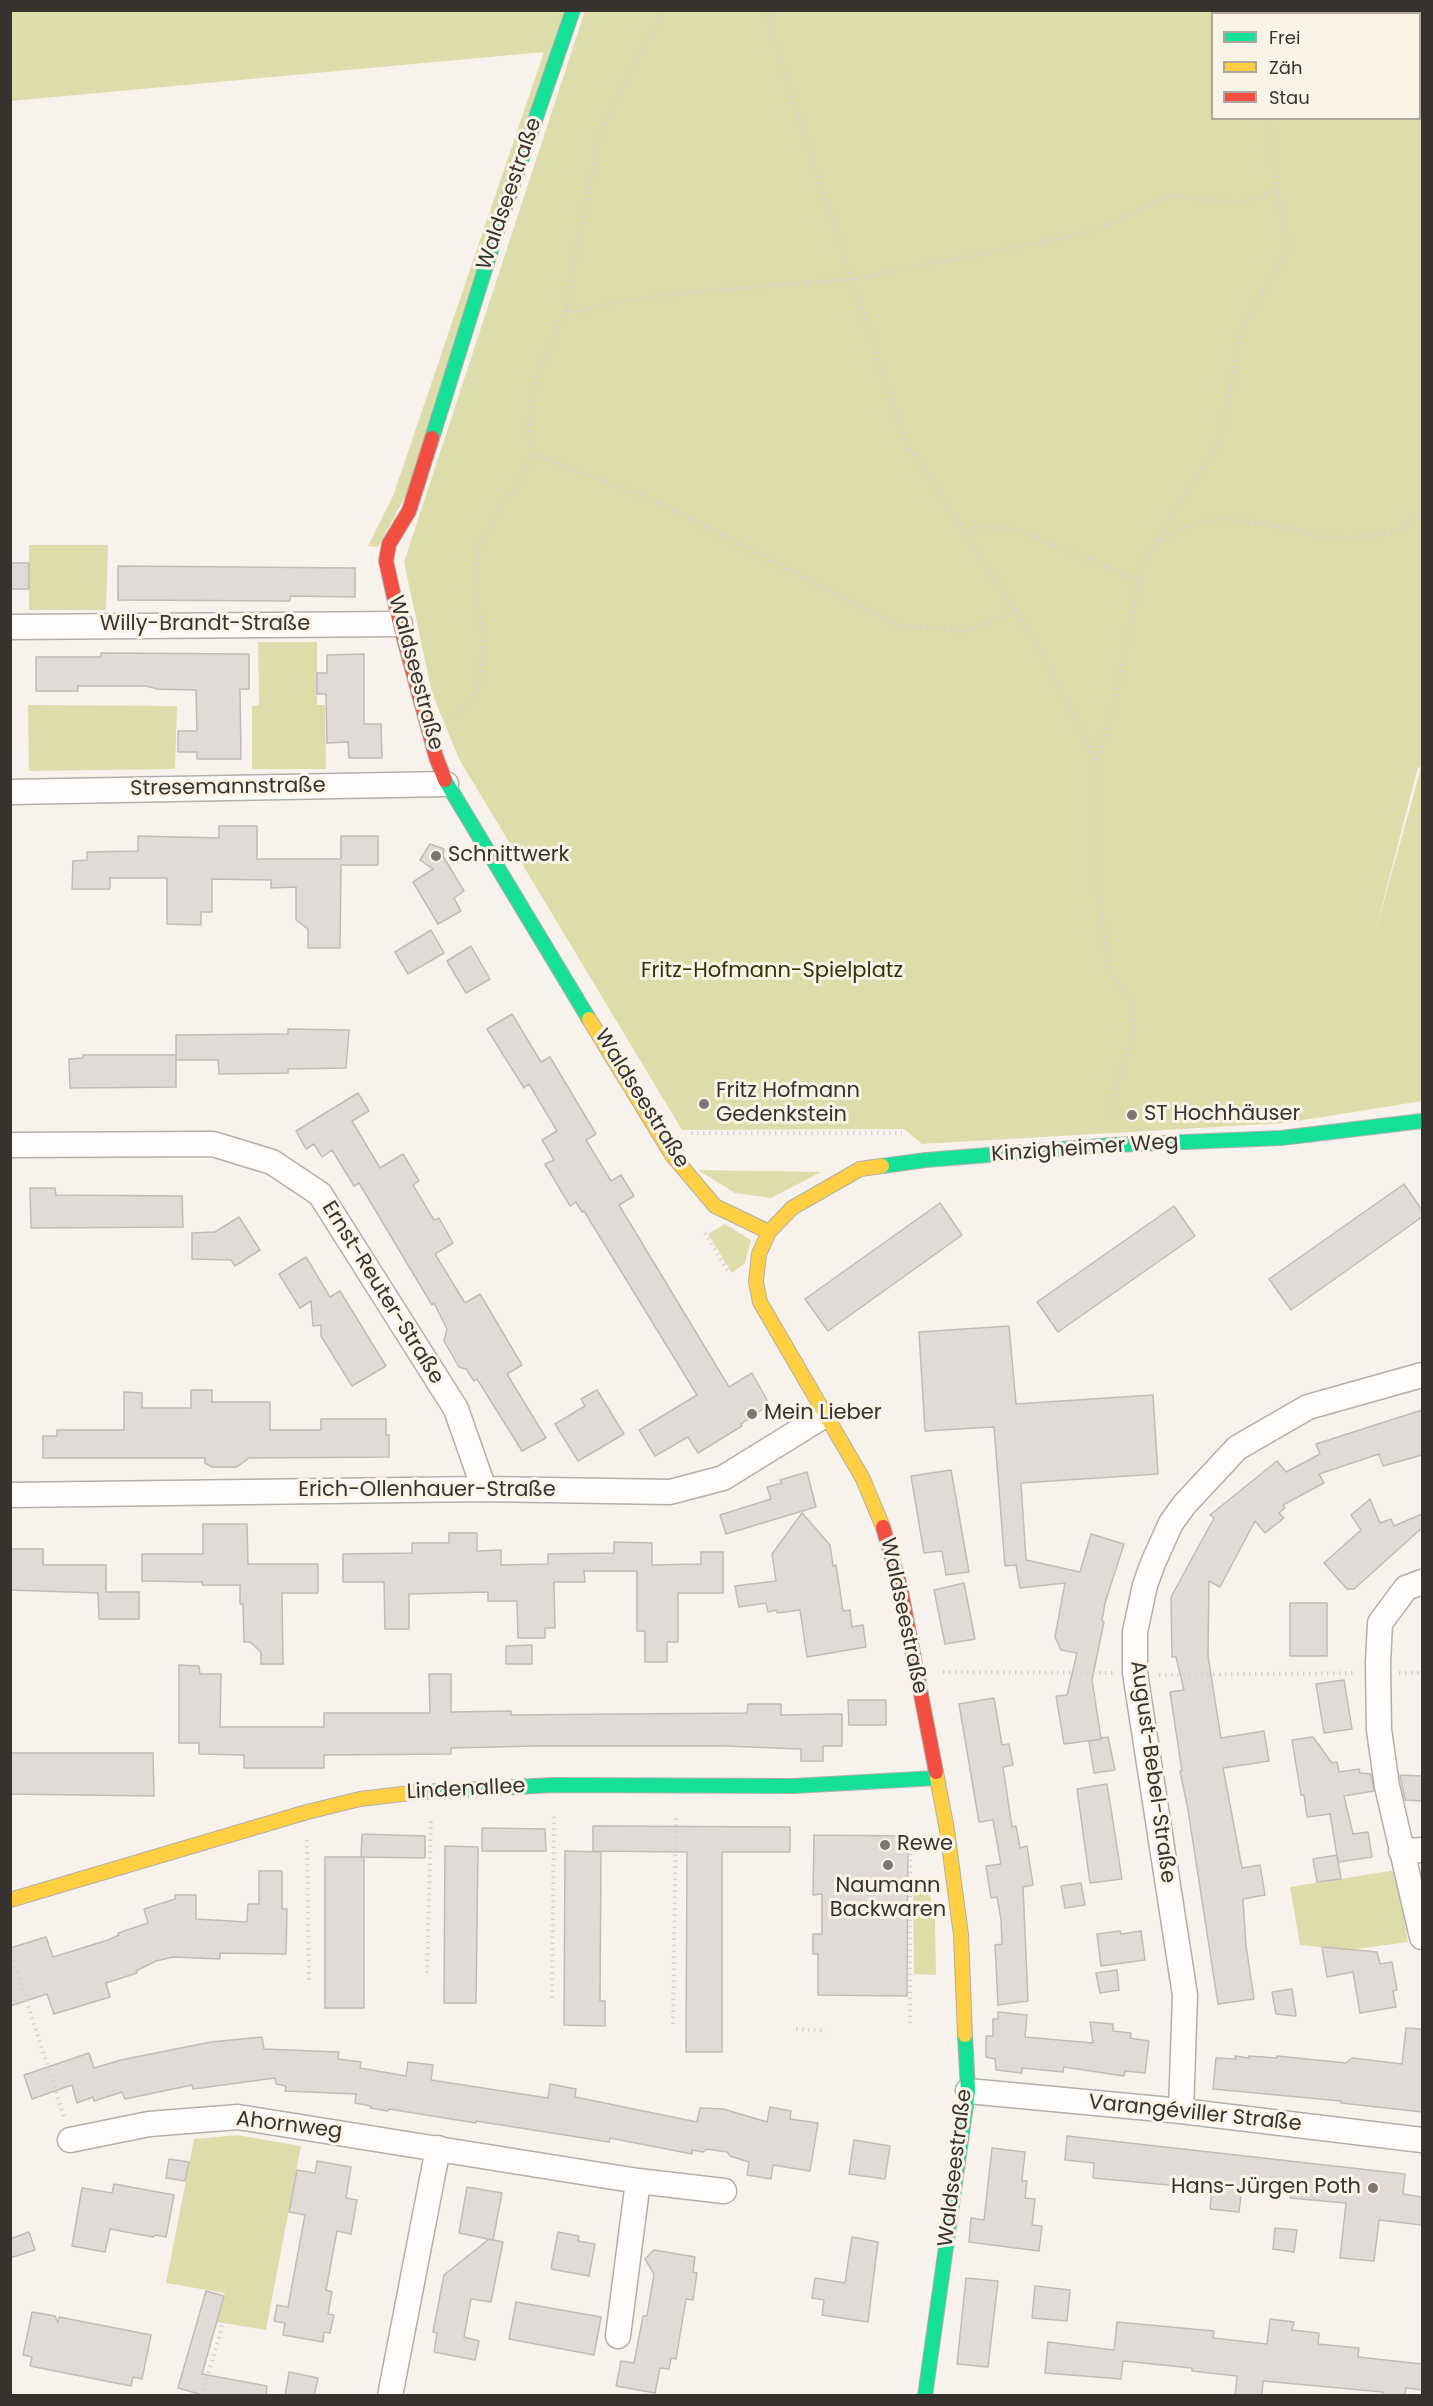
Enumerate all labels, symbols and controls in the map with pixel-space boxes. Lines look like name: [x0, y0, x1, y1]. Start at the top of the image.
legend: [1211, 12, 1421, 120]
text: Frei: [1269, 25, 1300, 50]
text: Zäh: [1269, 55, 1302, 80]
text: Stau: [1269, 85, 1310, 110]
street label: Waldseestraße: [472, 115, 548, 273]
street label: Waldseestraße: [382, 593, 448, 753]
street label: Willy-Brandt-Straße: [100, 612, 310, 638]
street label: Stresemannstraße: [130, 774, 326, 802]
place label: Schnittwerk: [448, 843, 569, 869]
marker: Schnittwerk: [429, 849, 443, 863]
park label: Fritz-Hofmann-Spielplatz: [641, 959, 903, 985]
street label: Waldseestraße: [588, 1025, 694, 1173]
place label: Fritz Hofmann Gedenkstein: [716, 1079, 860, 1129]
marker: Fritz Hofmann Gedenkstein: [697, 1097, 711, 1111]
place label: ST Hochhäuser: [1144, 1102, 1300, 1128]
marker: ST Hochhäuser: [1125, 1108, 1139, 1122]
street label: Kinzigheimer Weg: [991, 1130, 1179, 1168]
street label: Ernst-Reuter-Straße: [315, 1197, 449, 1389]
place label: Mein Lieber: [764, 1401, 882, 1427]
marker: Mein Lieber: [745, 1407, 759, 1421]
street label: Erich-Ollenhauer-Straße: [298, 1478, 556, 1504]
street label: Waldseestraße: [874, 1536, 932, 1696]
street label: August-Bebel-Straße: [1124, 1659, 1180, 1885]
street label: Lindenallee: [406, 1774, 526, 1806]
place label: Rewe: [897, 1832, 953, 1858]
marker: Rewe: [878, 1838, 892, 1852]
marker: Naumann Backwaren: [881, 1858, 895, 1872]
place label: Naumann Backwaren: [830, 1874, 946, 1924]
street label: Waldseestraße: [934, 2088, 978, 2248]
street label: Varangéviller Straße: [1087, 2090, 1303, 2138]
street label: Ahornweg: [234, 2107, 344, 2145]
place label: Hans-Jürgen Poth: [1171, 2175, 1361, 2201]
marker: Hans-Jürgen Poth: [1366, 2181, 1380, 2195]

